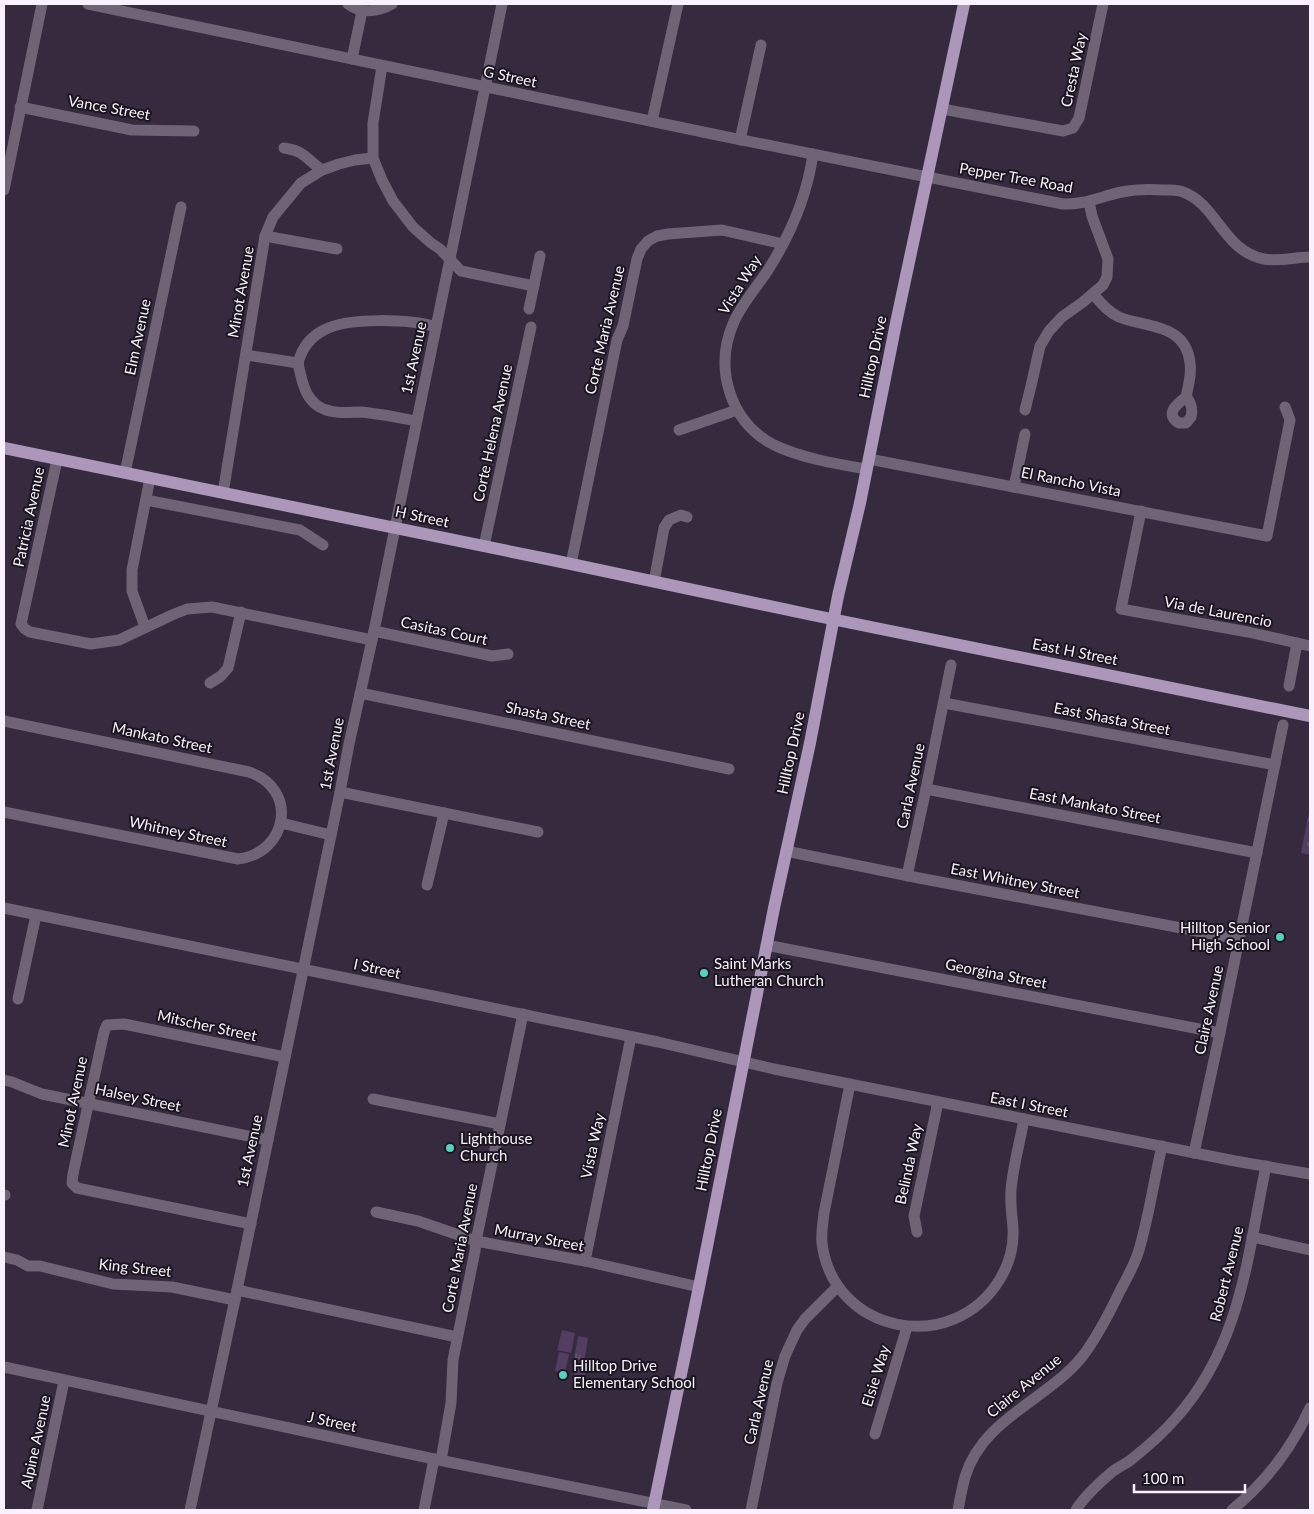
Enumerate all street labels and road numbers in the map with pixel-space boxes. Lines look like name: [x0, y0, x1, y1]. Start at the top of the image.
street label: Cresta Way: [1056, 31, 1090, 109]
street label: G Street: [482, 62, 539, 91]
street label: Vance Street: [67, 91, 152, 123]
street label: Pepper Tree Road: [958, 158, 1074, 196]
street label: Minot Avenue: [223, 245, 257, 339]
street label: Vista Way: [714, 251, 765, 317]
street label: Corte Maria Avenue: [580, 264, 628, 396]
street label: Elm Avenue: [120, 297, 154, 377]
street label: Hilltop Drive: [854, 314, 890, 400]
street label: 1st Avenue: [397, 320, 429, 396]
street label: Corte Helena Avenue: [469, 362, 515, 503]
street label: El Rancho Vista: [1020, 462, 1123, 500]
street label: Patricia Avenue: [9, 465, 47, 568]
street label: H Street: [394, 502, 451, 531]
street label: Via de Laurencio: [1163, 592, 1274, 630]
street label: Casitas Court: [399, 612, 490, 648]
street label: East H Street: [1031, 634, 1120, 668]
street label: Shasta Street: [504, 697, 593, 733]
street label: East Shasta Street: [1052, 698, 1173, 738]
street label: Hilltop Drive: [772, 710, 808, 796]
street label: 1st Avenue: [315, 716, 347, 792]
street label: Mankato Street: [111, 718, 214, 757]
street label: Carla Avenue: [892, 741, 928, 830]
street label: East Mankato Street: [1028, 783, 1163, 827]
street label: Whitney Street: [128, 812, 229, 850]
street label: East Whitney Street: [949, 859, 1082, 901]
street label: I Street: [352, 954, 403, 982]
street label: Georgina Street: [944, 954, 1049, 992]
street label: Claire Avenue: [1190, 963, 1226, 1056]
street label: Mitscher Street: [156, 1006, 259, 1044]
street label: Minot Avenue: [54, 1055, 90, 1149]
street label: Halsey Street: [94, 1079, 183, 1115]
street label: East I Street: [989, 1088, 1070, 1121]
street label: Hilltop Drive: [691, 1107, 725, 1193]
street label: Vista Way: [576, 1111, 608, 1180]
street label: 1st Avenue: [233, 1113, 265, 1189]
street label: Belinda Way: [891, 1121, 925, 1206]
street label: Corte Maria Avenue: [438, 1181, 480, 1314]
street label: Murray Street: [493, 1220, 586, 1255]
street label: Robert Avenue: [1205, 1224, 1247, 1323]
street label: King Street: [98, 1254, 173, 1280]
street label: Elsie Way: [857, 1342, 893, 1409]
street label: Claire Avenue: [982, 1350, 1064, 1421]
street label: Carla Avenue: [739, 1357, 777, 1446]
street label: Alpine Avenue: [16, 1393, 54, 1490]
street label: J Street: [306, 1407, 359, 1435]

